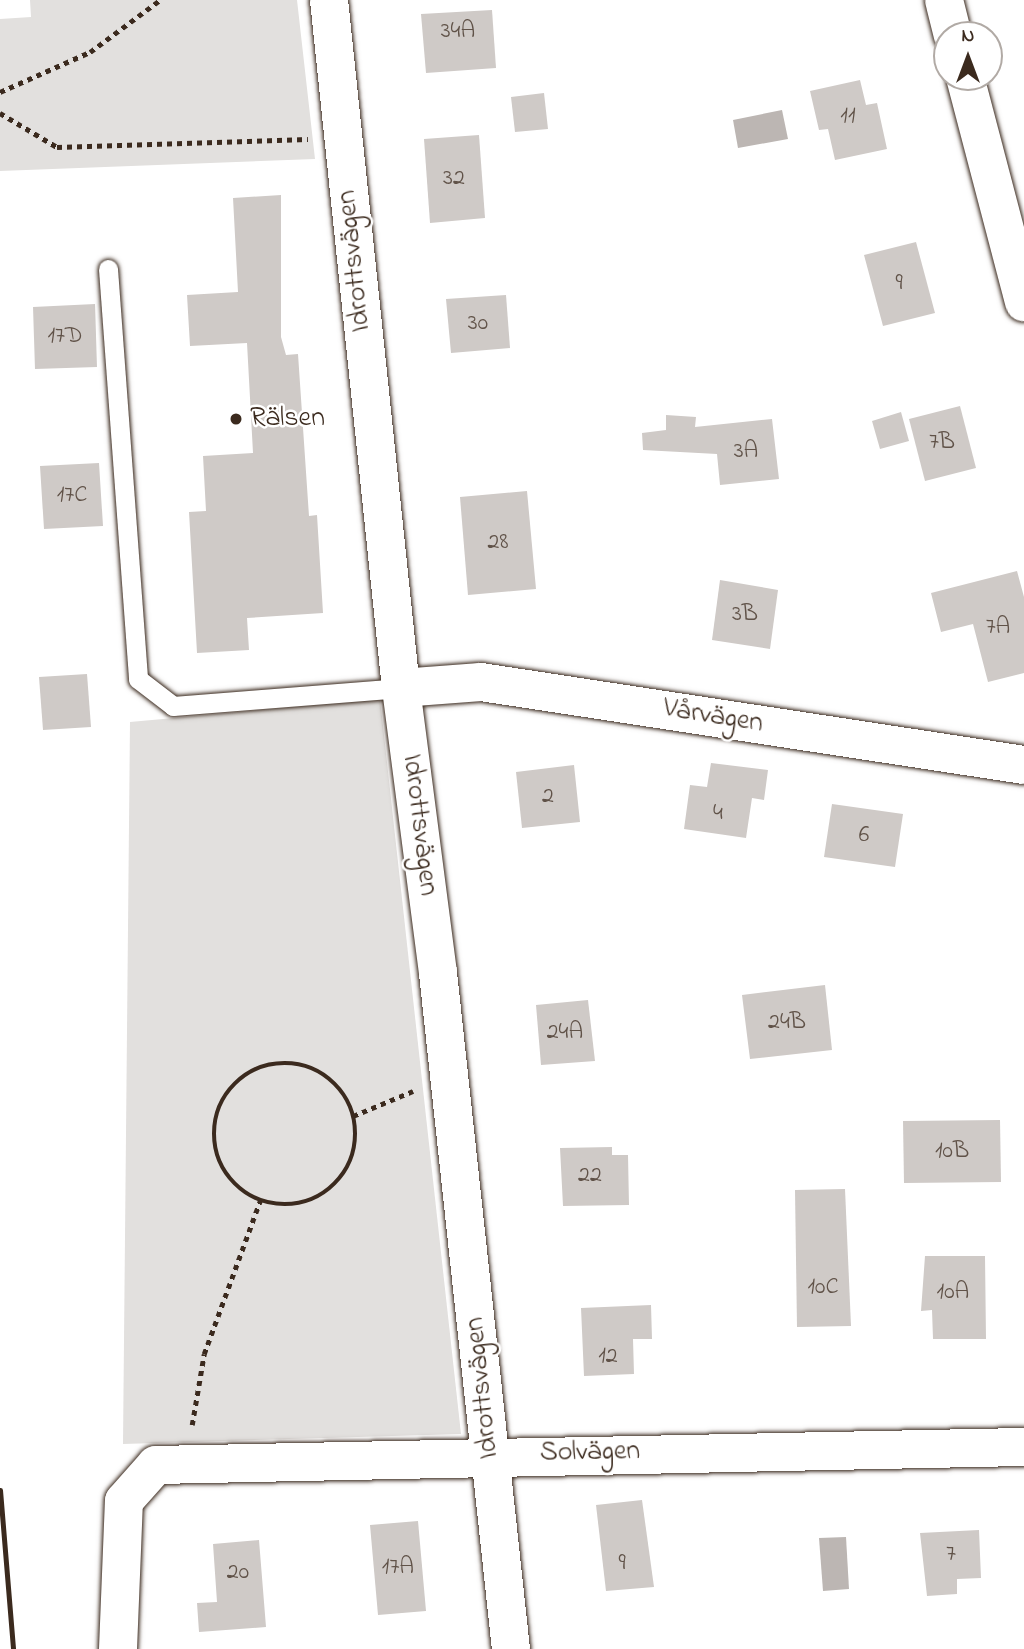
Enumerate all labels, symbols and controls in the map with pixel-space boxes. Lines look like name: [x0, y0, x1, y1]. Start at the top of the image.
house number: 34A: [441, 18, 475, 46]
north arrow: [933, 21, 1003, 91]
text: N: [962, 23, 974, 50]
house number: 11: [840, 103, 856, 131]
house number: 32: [443, 165, 465, 193]
street label: Idrottsvägen: [331, 188, 379, 334]
house number: 9: [895, 270, 903, 298]
house number: 30: [468, 310, 488, 338]
house number: 17D: [47, 323, 83, 351]
place label: Rälsen: [250, 402, 325, 436]
marker: Rälsen: [228, 411, 244, 427]
house number: 7B: [929, 429, 955, 457]
house number: 3A: [734, 438, 758, 466]
house number: 17C: [57, 482, 87, 510]
house number: 28: [488, 529, 508, 557]
house number: 3B: [732, 601, 758, 629]
house number: 7A: [986, 614, 1010, 642]
street label: Vårvägen: [661, 693, 765, 741]
street label: Idrottsvägen: [394, 752, 444, 898]
house number: 2: [542, 783, 554, 811]
house number: 4: [713, 800, 723, 828]
house number: 6: [859, 822, 869, 850]
house number: 24B: [768, 1009, 806, 1037]
house number: 24A: [547, 1019, 583, 1047]
house number: 10B: [935, 1138, 969, 1166]
house number: 22: [578, 1162, 602, 1190]
house number: 10C: [807, 1274, 839, 1302]
house number: 10A: [937, 1279, 969, 1307]
street label: Idrottsvägen: [459, 1315, 507, 1461]
house number: 12: [598, 1343, 618, 1371]
street label: Solvägen: [540, 1435, 640, 1471]
house number: 7: [946, 1541, 956, 1569]
house number: 9: [618, 1550, 626, 1578]
house number: 17A: [382, 1554, 414, 1582]
house number: 20: [227, 1559, 249, 1587]

